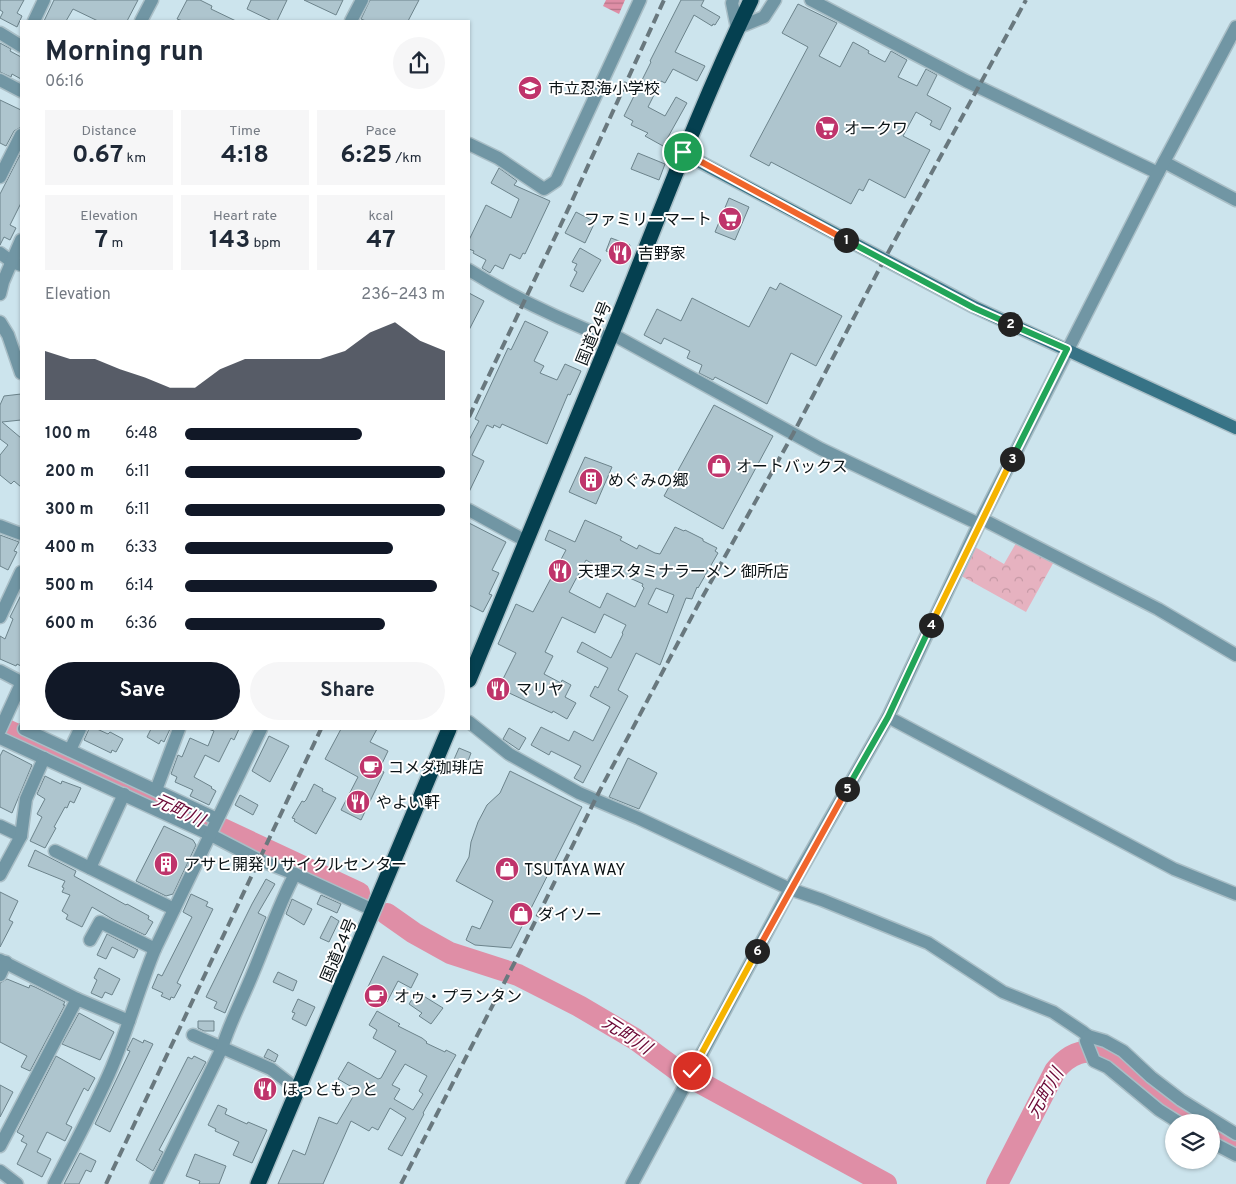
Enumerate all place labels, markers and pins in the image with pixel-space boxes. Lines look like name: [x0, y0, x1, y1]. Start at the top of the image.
school or university icon: 市立忍海小学校: [517, 75, 543, 101]
place label: 市立忍海小学校: [548, 80, 660, 100]
supermarket icon: オークワ: [814, 115, 840, 141]
place label: オークワ: [844, 120, 908, 140]
pin: [662, 131, 704, 173]
supermarket icon: ファミリーマート: [717, 206, 743, 232]
place label: ファミリーマート: [584, 211, 712, 231]
pin: 1: [834, 228, 858, 252]
restaurant icon: 吉野家: [607, 240, 633, 266]
place label: 吉野家: [638, 245, 686, 265]
pin: 2: [998, 312, 1022, 336]
pin: 3: [1000, 446, 1024, 472]
shop icon: オートバックス: [706, 453, 732, 479]
place label: オートバックス: [736, 458, 848, 478]
building icon: めぐみの郷: [578, 467, 604, 493]
place label: めぐみの郷: [608, 472, 688, 492]
restaurant icon: 天理スタミナラーメン 御所店: [547, 558, 573, 584]
place label: 天理スタミナラーメン 御所店: [578, 563, 789, 583]
pin: 4: [918, 612, 944, 638]
restaurant icon: マリヤ: [485, 676, 511, 702]
place label: マリヤ: [516, 681, 564, 701]
cafe icon: コメダ珈琲店: [358, 754, 384, 780]
place label: コメダ珈琲店: [388, 759, 484, 779]
pin: 5: [834, 776, 860, 802]
restaurant icon: やよい軒: [345, 789, 371, 815]
place label: やよい軒: [376, 794, 440, 814]
building icon: アサヒ開発リサイクルセンター: [153, 851, 179, 877]
place label: アサヒ開発リサイクルセンター: [184, 856, 407, 876]
shop icon: TSUTAYA WAY: [494, 856, 520, 882]
place label: TSUTAYA WAY: [524, 861, 626, 881]
shop icon: ダイソー: [508, 901, 534, 927]
place label: ダイソー: [538, 906, 602, 926]
pin: 6: [744, 938, 770, 964]
cafe icon: オゥ・プランタン: [363, 983, 389, 1009]
place label: オゥ・プランタン: [394, 988, 522, 1008]
pin: [671, 1050, 713, 1092]
restaurant icon: ほっともっと: [252, 1076, 278, 1102]
place label: ほっともっと: [282, 1081, 378, 1101]

